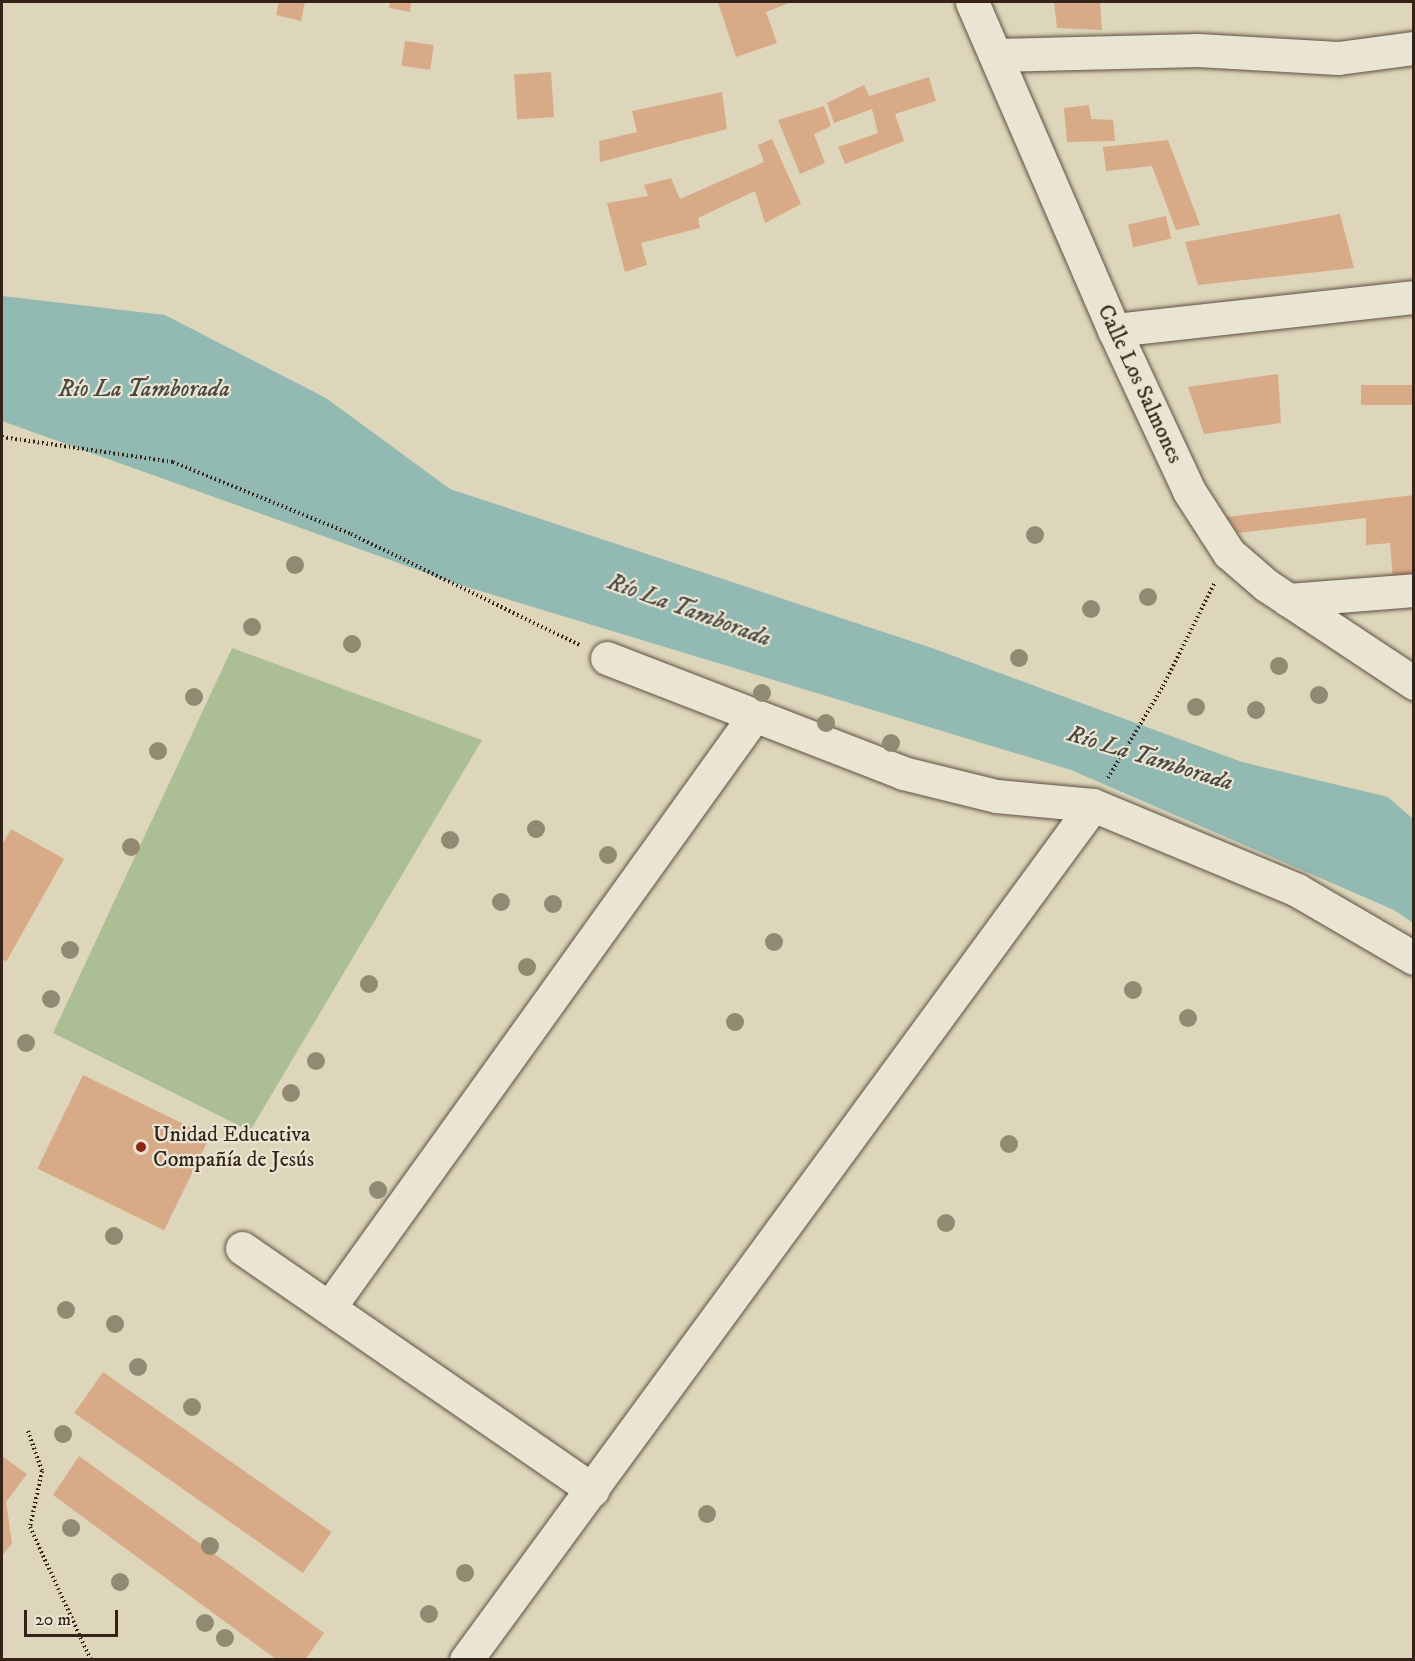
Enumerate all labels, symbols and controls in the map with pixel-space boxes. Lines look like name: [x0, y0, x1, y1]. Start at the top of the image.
street label: Calle Los Salmones: [1092, 300, 1188, 468]
water label: Río La Tamborada: [58, 376, 230, 404]
water label: Río La Tamborada: [603, 568, 775, 654]
water label: Río La Tamborada: [1064, 720, 1236, 798]
place label: Unidad Educativa Compañía de Jesús: [153, 1121, 314, 1172]
marker: Unidad Educativa Compañía de Jesús: [134, 1140, 148, 1154]
scale bar: [27, 1598, 122, 1636]
text: 20 m: [35, 1609, 71, 1631]

